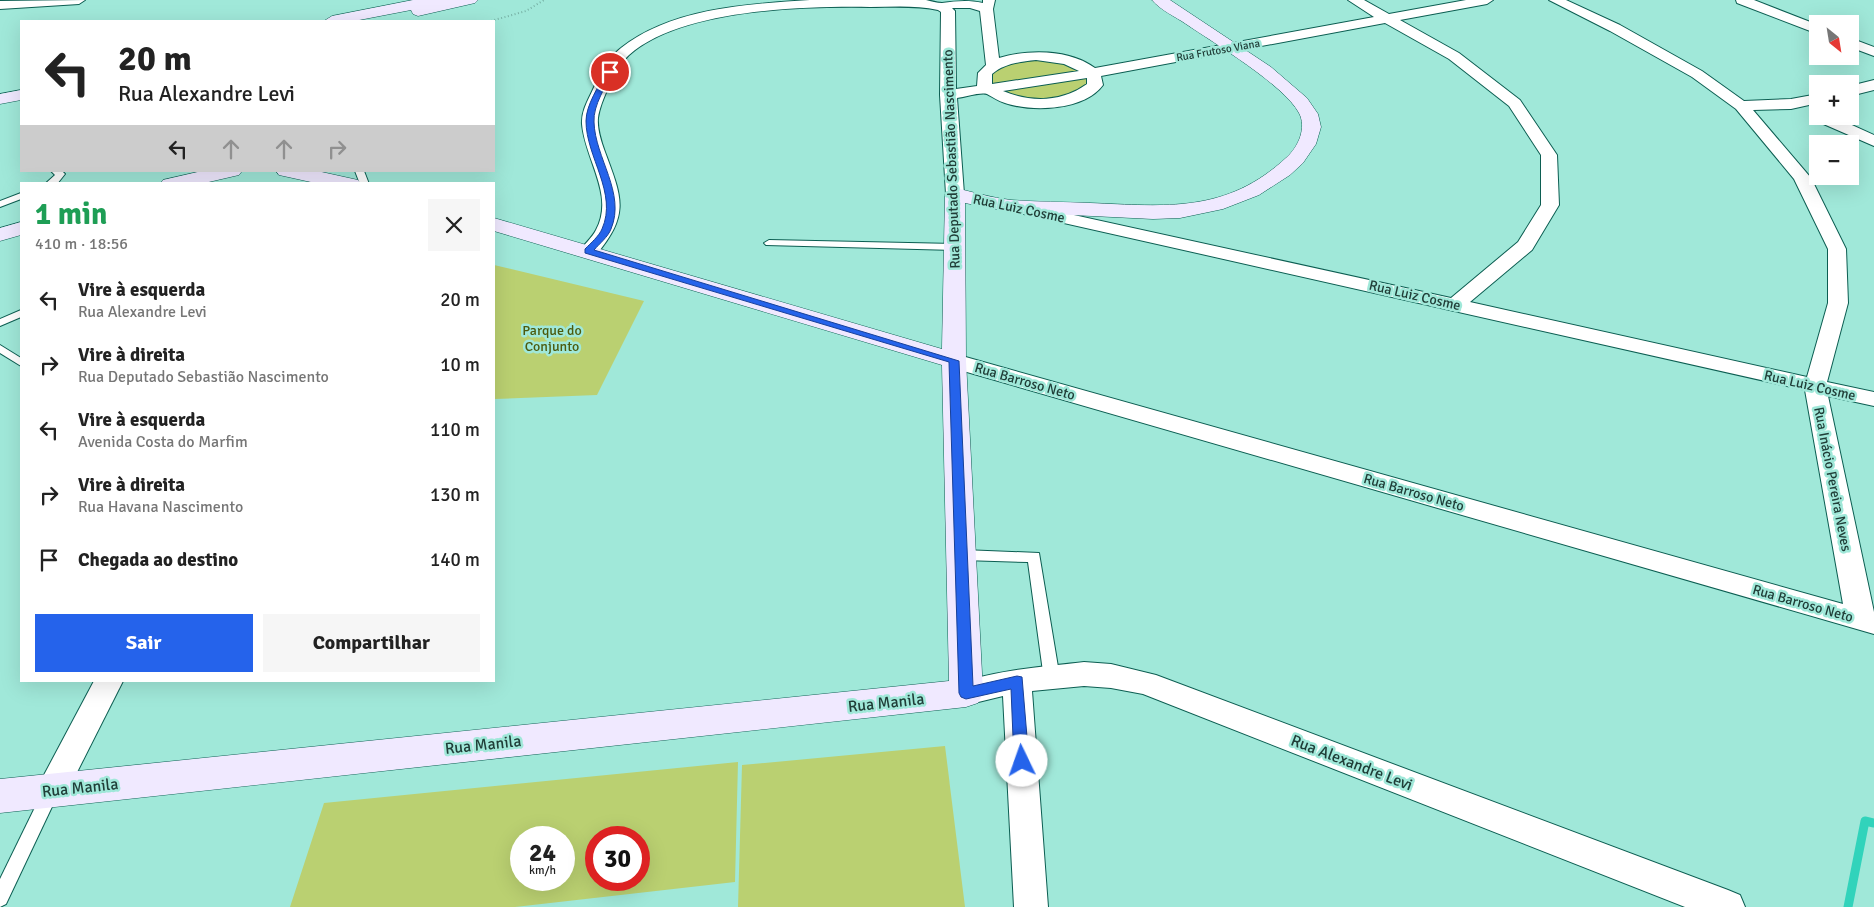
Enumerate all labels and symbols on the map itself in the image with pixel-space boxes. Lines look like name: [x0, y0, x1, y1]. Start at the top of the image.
north arrow: [1809, 15, 1859, 65]
street label: Rua Frutoso Viana: [1175, 37, 1261, 64]
street label: Rua Deputado Sebastião Nascimento: [939, 49, 964, 269]
pin: [589, 51, 631, 93]
street label: Rua Luiz Cosme: [971, 190, 1066, 227]
street label: Rua Luiz Cosme: [1367, 277, 1462, 314]
park label: Parque do Conjunto: [522, 322, 582, 355]
street label: Rua Barroso Neto: [973, 359, 1077, 404]
street label: Rua Luiz Cosme: [1762, 367, 1857, 404]
street label: Rua Inácio Pereira Neves: [1810, 405, 1855, 553]
street label: Rua Barroso Neto: [1362, 470, 1466, 515]
street label: Rua Barroso Neto: [1751, 581, 1855, 626]
street label: Rua Manila: [847, 689, 925, 717]
street label: Rua Manila: [444, 731, 522, 759]
street label: Rua Alexandre Levi: [1288, 731, 1415, 795]
position arrow: [995, 734, 1047, 786]
street label: Rua Manila: [41, 774, 119, 802]
speed limit sign: 30: [585, 826, 650, 891]

